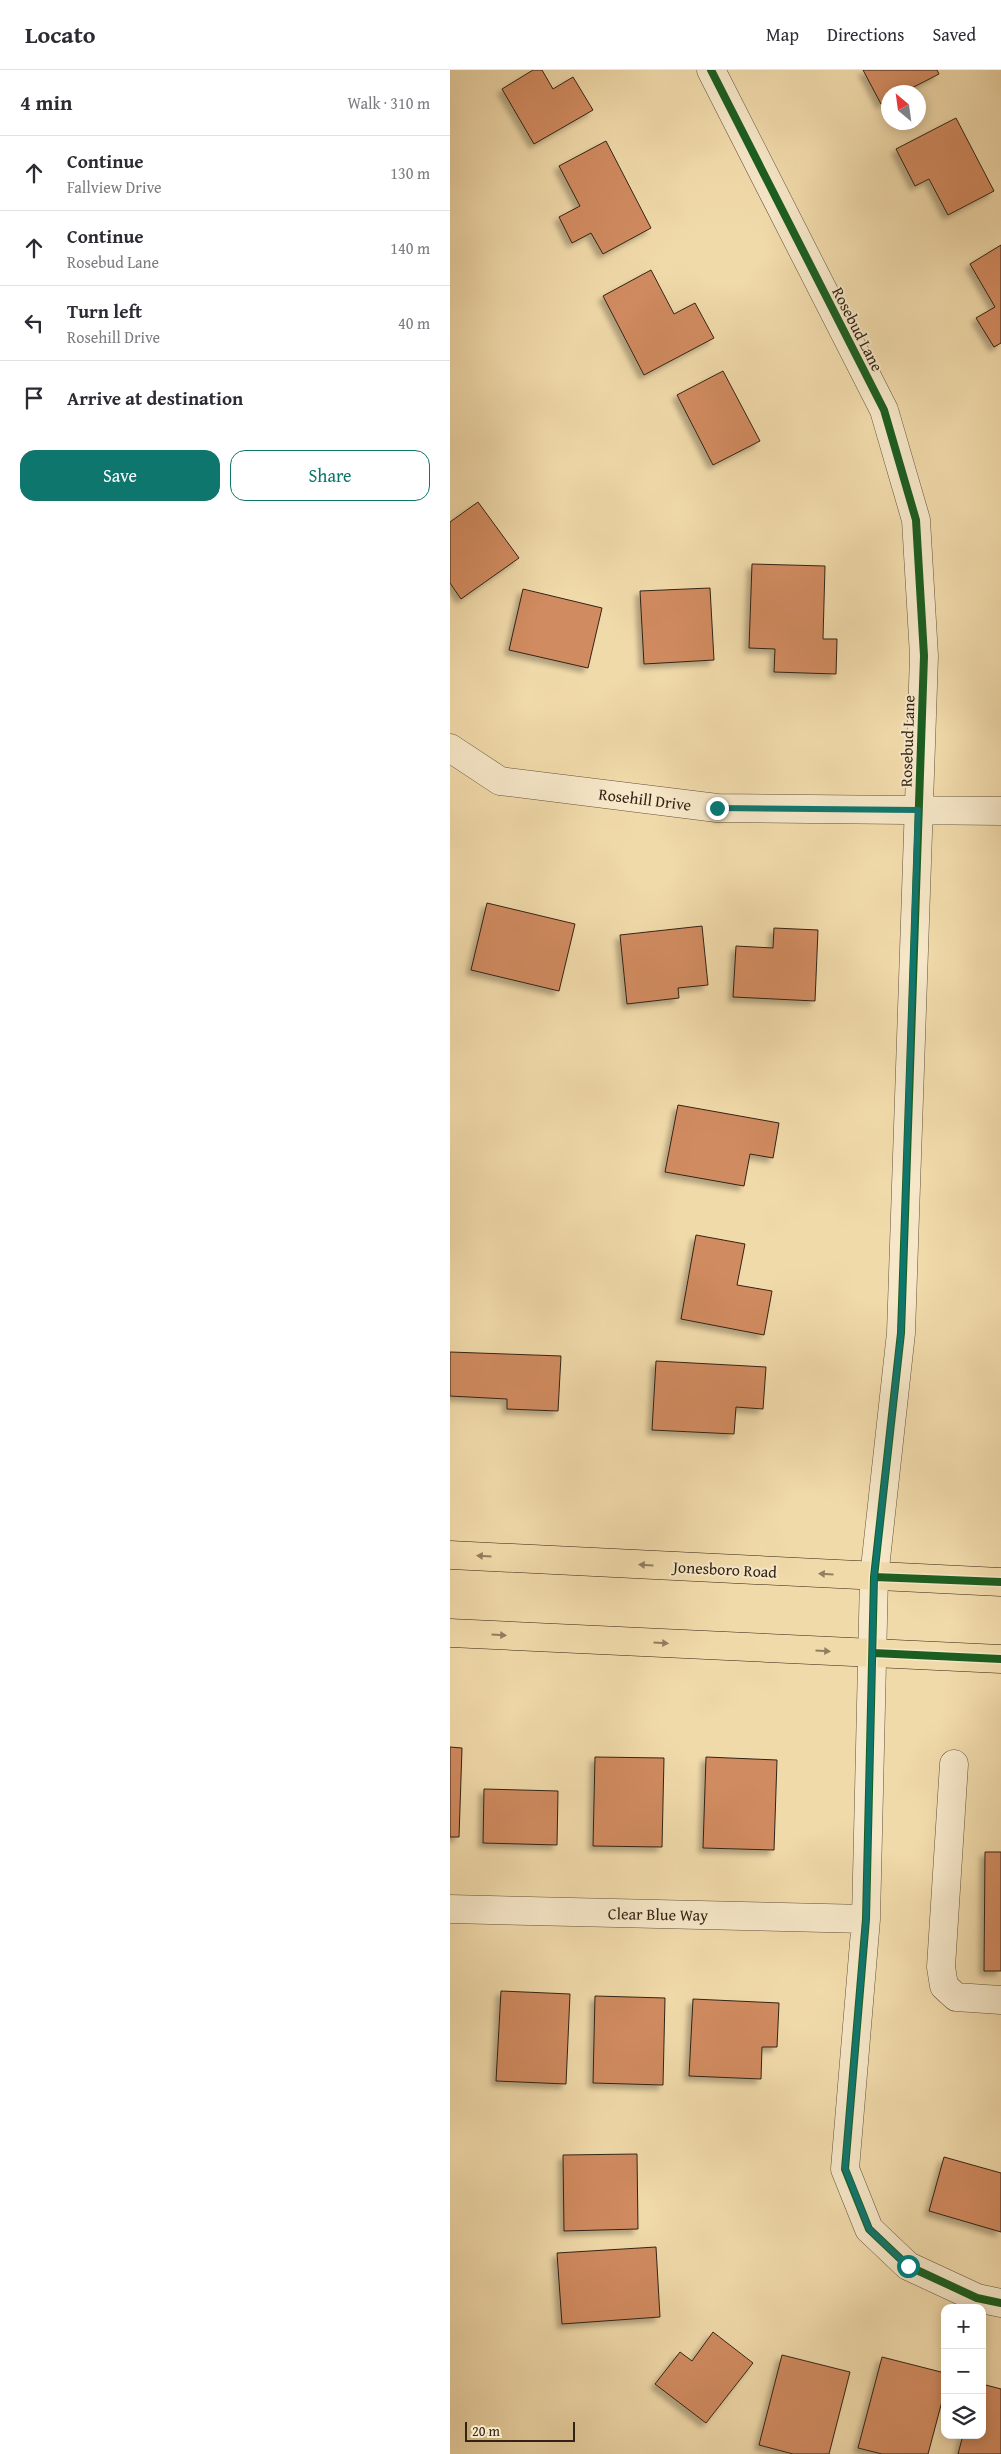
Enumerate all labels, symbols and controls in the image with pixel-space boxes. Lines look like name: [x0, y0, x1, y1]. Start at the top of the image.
text: Locato: [25, 17, 96, 52]
text: Map: [766, 21, 799, 48]
text: Directions: [827, 21, 904, 48]
text: Saved: [932, 21, 976, 48]
north arrow: [881, 85, 926, 130]
text: 4 min: [20, 87, 72, 118]
text: Walk · 310 m: [347, 91, 430, 115]
text: Continue: [67, 147, 144, 175]
icon: ahead: [20, 159, 48, 187]
text: 130 m: [390, 161, 430, 185]
text: Fallview Drive: [67, 175, 161, 199]
text: Continue: [67, 222, 144, 250]
icon: ahead: [20, 234, 48, 262]
text: 140 m: [390, 236, 430, 260]
text: Rosebud Lane: [67, 250, 159, 274]
street label: Rosebud Lane: [826, 283, 890, 375]
text: Turn left: [67, 297, 142, 325]
icon: left: [20, 309, 48, 337]
text: 40 m: [398, 311, 430, 335]
text: Rosehill Drive: [67, 325, 160, 349]
icon: arrive: [20, 384, 48, 412]
text: Arrive at destination: [67, 384, 243, 412]
button: Save: [20, 450, 220, 501]
button: Share: [230, 450, 430, 501]
street label: Rosebud Lane: [893, 695, 921, 787]
street label: Rosehill Drive: [597, 781, 693, 817]
route end: [706, 797, 729, 820]
one-way arrow: [475, 1552, 491, 1560]
street label: Jonesboro Road: [670, 1554, 778, 1584]
one-way arrow: [638, 1560, 654, 1568]
one-way arrow: [817, 1570, 833, 1578]
one-way arrow: [491, 1632, 507, 1640]
one-way arrow: [653, 1640, 669, 1648]
one-way arrow: [816, 1647, 832, 1655]
street label: Clear Blue Way: [608, 1901, 708, 1927]
route start: [897, 2255, 920, 2278]
map controls: [941, 2304, 986, 2439]
button: +: [941, 2304, 986, 2349]
button: −: [941, 2349, 986, 2394]
button: layers: [941, 2394, 986, 2439]
scale bar: [465, 2419, 575, 2442]
text: 20 m: [472, 2421, 500, 2441]

